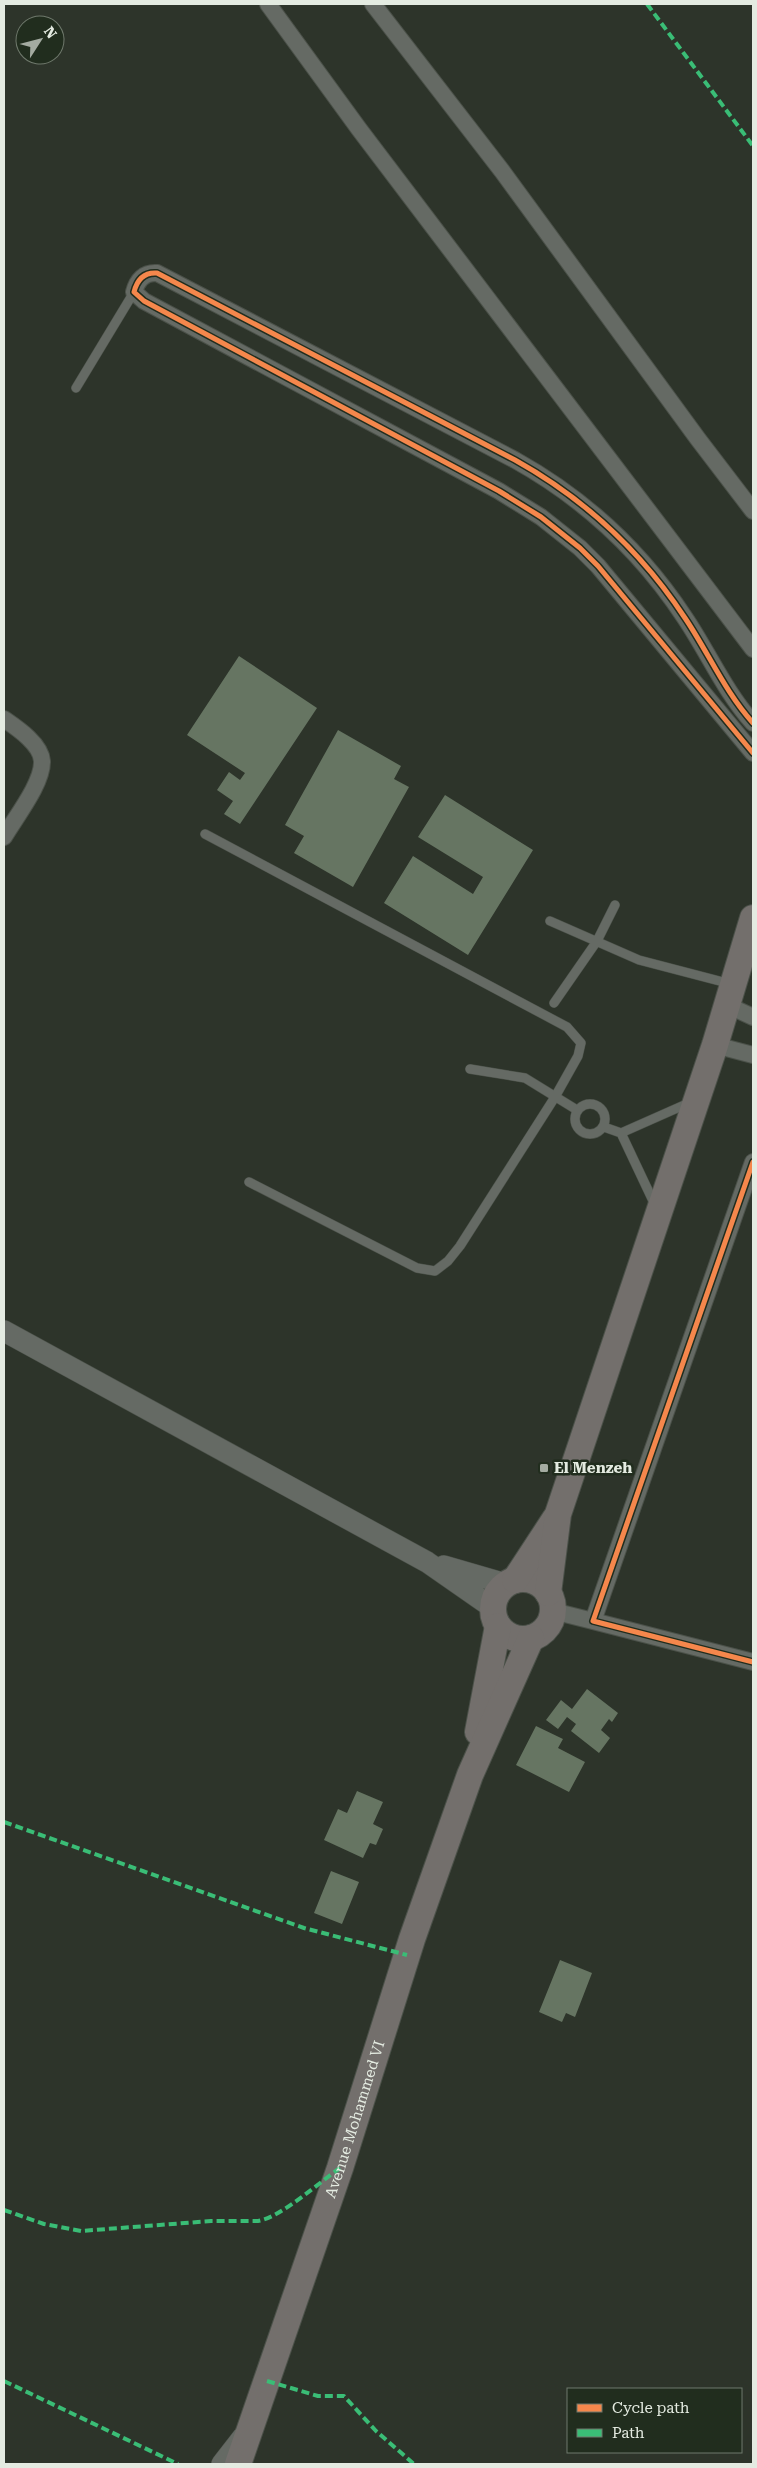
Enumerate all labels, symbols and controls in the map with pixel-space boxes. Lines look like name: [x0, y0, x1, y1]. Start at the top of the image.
north arrow: [15, 15, 65, 65]
text: N: [41, 23, 60, 42]
place label: El Menzeh: [554, 1459, 632, 1477]
marker: El Menzeh: [538, 1462, 550, 1474]
street label: Avenue Mohammed VI: [321, 2038, 388, 2200]
legend: [567, 2388, 742, 2453]
text: Cycle path: [612, 2399, 690, 2417]
text: Path: [612, 2424, 645, 2442]

